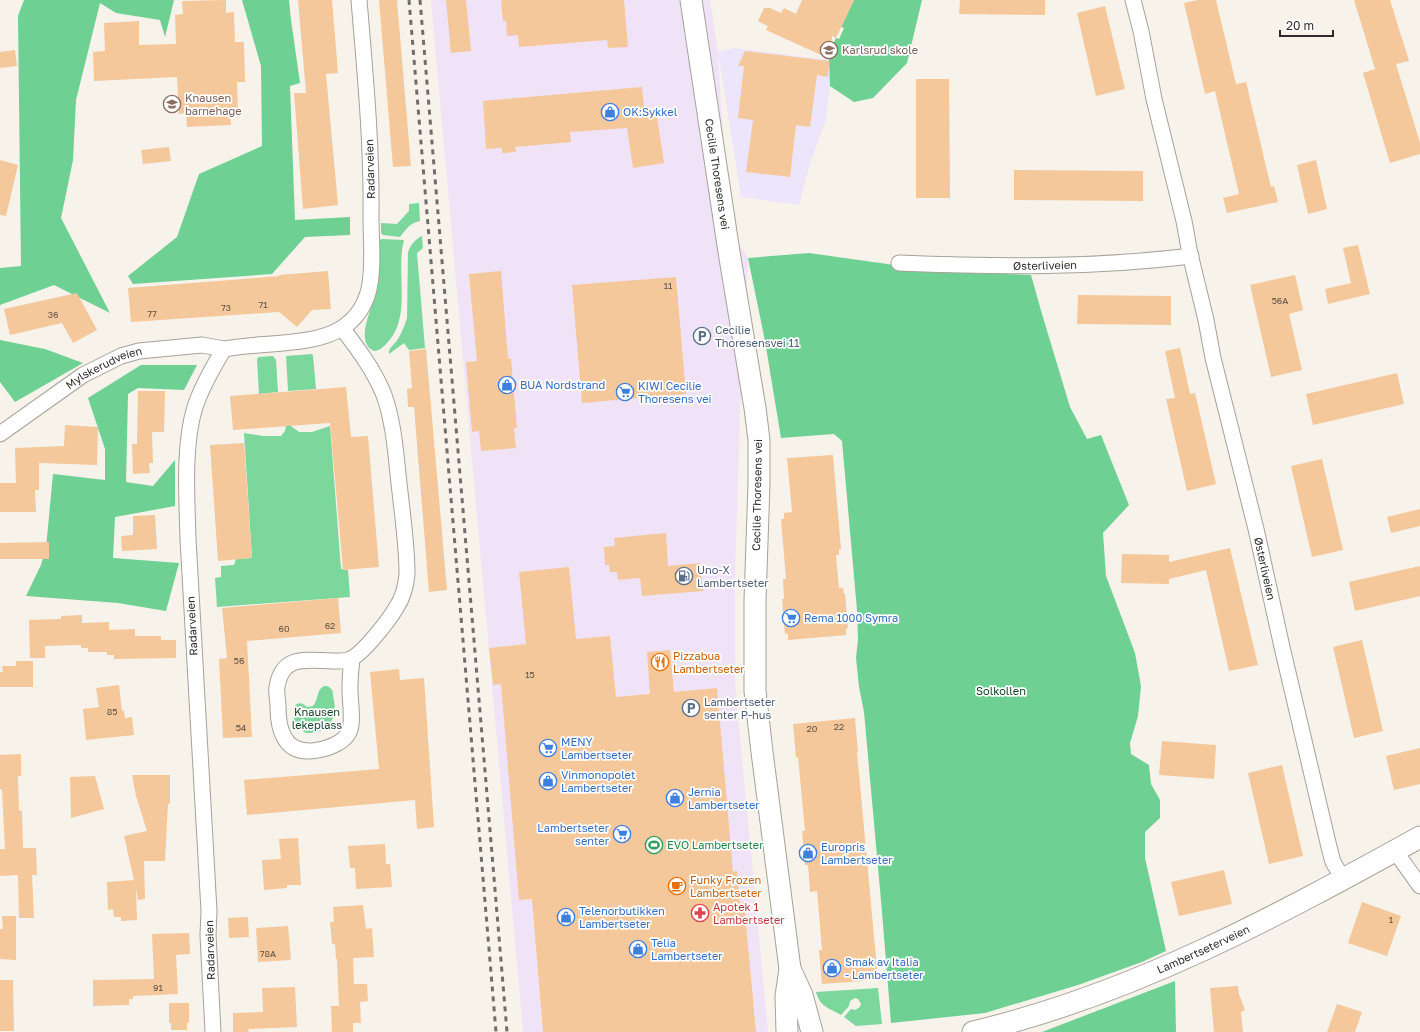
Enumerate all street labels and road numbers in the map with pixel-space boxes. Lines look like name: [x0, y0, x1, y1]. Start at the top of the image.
street label: Cecilie Thoresens vei: [703, 118, 733, 230]
street label: Radarveien: [362, 139, 377, 199]
street label: Østerliveien: [1013, 258, 1077, 272]
street label: Mylskerudveien: [63, 344, 143, 391]
street label: Cecilie Thoresens vei: [749, 439, 764, 551]
street label: Østerliveien: [1252, 536, 1278, 601]
street label: Radarveien: [183, 596, 200, 656]
street label: Radarveien: [202, 920, 217, 980]
street label: Lambertseterveien: [1155, 922, 1251, 976]

